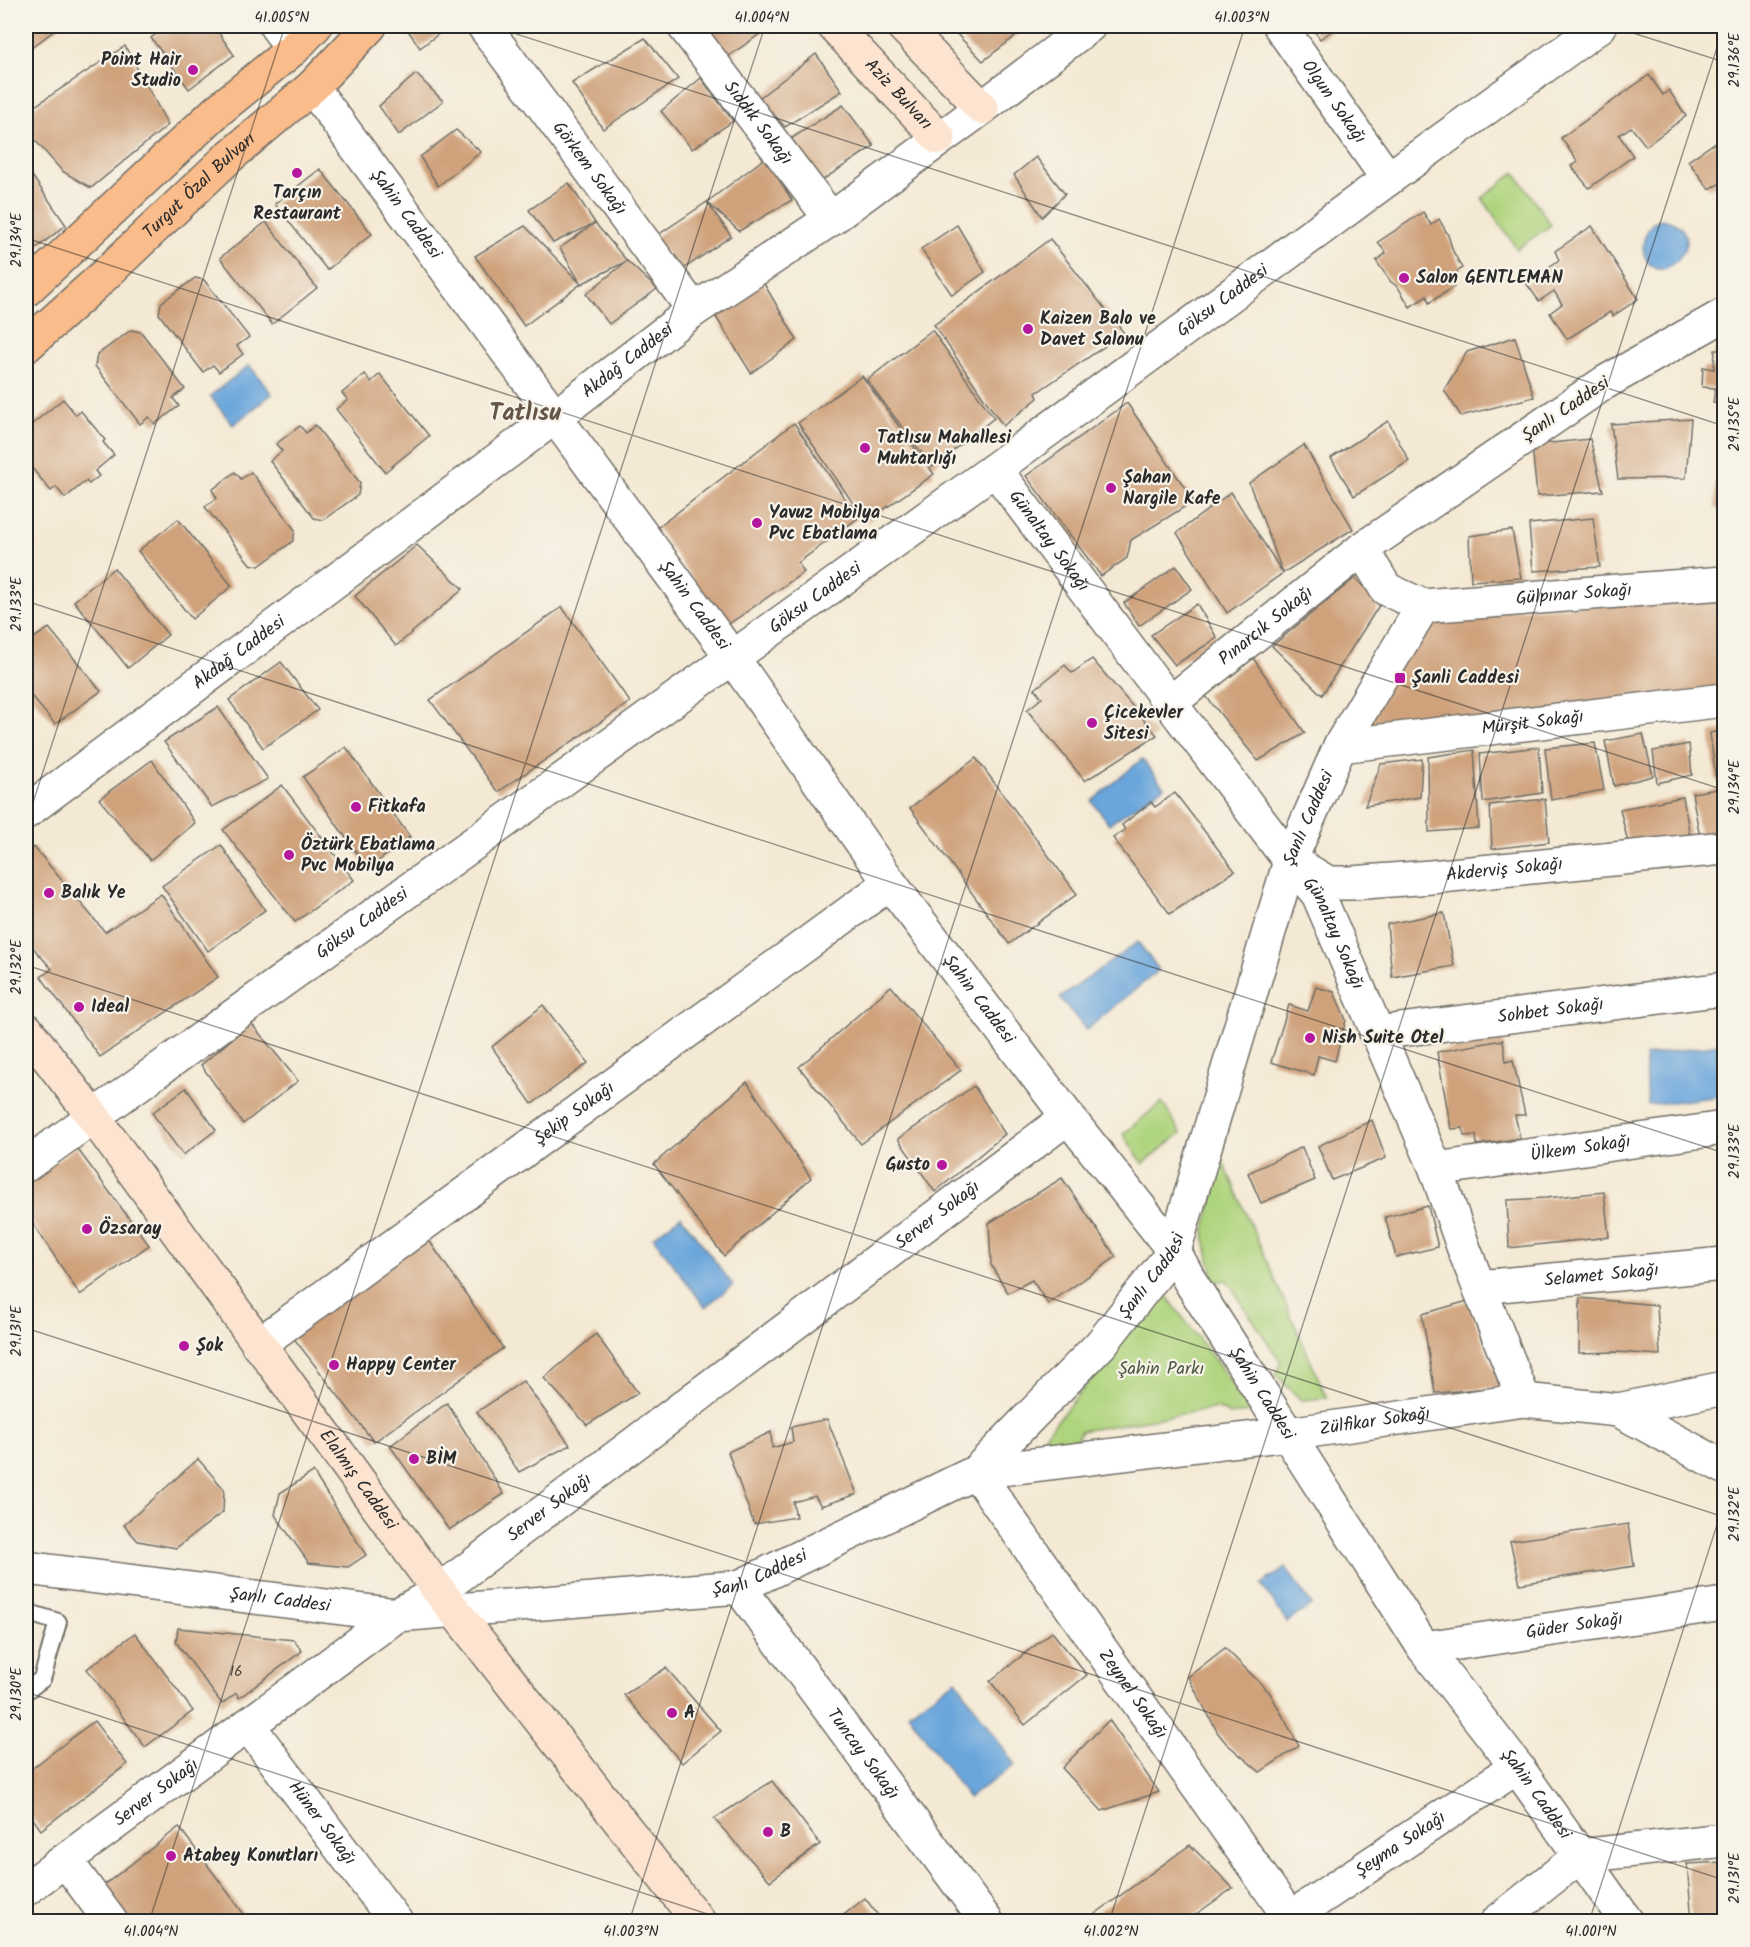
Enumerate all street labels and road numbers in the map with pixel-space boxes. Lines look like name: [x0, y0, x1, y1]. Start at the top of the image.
street label: Aziz Bulvarı: [857, 52, 940, 137]
street label: Olgun Sokağı: [1294, 54, 1374, 150]
street label: Sıddık Sokağı: [716, 74, 800, 172]
street label: Görkem Sokağı: [545, 115, 634, 222]
street label: Turgut Özal Bulvarı: [136, 126, 263, 246]
street label: Şahin Caddesi: [363, 163, 449, 266]
street label: Göksu Caddesi: [1170, 257, 1275, 345]
street label: Akdağ Caddesi: [575, 316, 681, 406]
street label: Şanlı Caddesi: [1516, 369, 1617, 450]
street label: Günaltay Sokağı: [1001, 484, 1097, 598]
street label: Şahin Caddesi: [651, 554, 738, 657]
street label: Göksu Caddesi: [763, 554, 869, 641]
street label: Gülpınar Sokağı: [1515, 576, 1633, 613]
street label: Pınarcık Sokağı: [1212, 579, 1320, 673]
street label: Akdağ Caddesi: [186, 608, 292, 697]
street label: Mürşit Sokağı: [1480, 702, 1585, 743]
street label: Şanlı Caddesi: [1275, 765, 1342, 871]
street label: Akderviş Sokağı: [1445, 850, 1564, 890]
street label: Günaltay Sokağı: [1295, 871, 1372, 994]
street label: Göksu Caddesi: [310, 880, 415, 967]
street label: Şahin Caddesi: [935, 948, 1023, 1051]
street label: Sohbet Sokağı: [1496, 990, 1605, 1032]
street label: Şekip Sokağı: [528, 1074, 621, 1153]
street label: Ülkem Sokağı: [1529, 1127, 1633, 1170]
street label: Server Sokağı: [889, 1173, 986, 1257]
street label: Şanlı Caddesi: [1111, 1229, 1193, 1326]
street label: Selamet Sokağı: [1543, 1256, 1660, 1295]
street label: Şahin Caddesi: [1221, 1341, 1303, 1447]
street label: Zülfikar Sokağı: [1317, 1399, 1432, 1444]
street label: Elalmış Caddesi: [311, 1423, 405, 1537]
street label: Server Sokağı: [501, 1466, 598, 1549]
street label: Şanlı Caddesi: [711, 1541, 813, 1604]
street label: Şanlı Caddesi: [228, 1579, 333, 1621]
street label: Güder Sokağı: [1524, 1605, 1625, 1647]
street label: Zeynel Sokağı: [1091, 1643, 1175, 1746]
street label: Tuncay Sokağı: [819, 1702, 907, 1806]
street label: Şahin Caddesi: [1493, 1742, 1579, 1846]
street label: Server Sokağı: [107, 1751, 205, 1834]
street label: Hüner Sokağı: [280, 1775, 363, 1872]
street label: Şeyma Sokağı: [1349, 1804, 1452, 1885]

